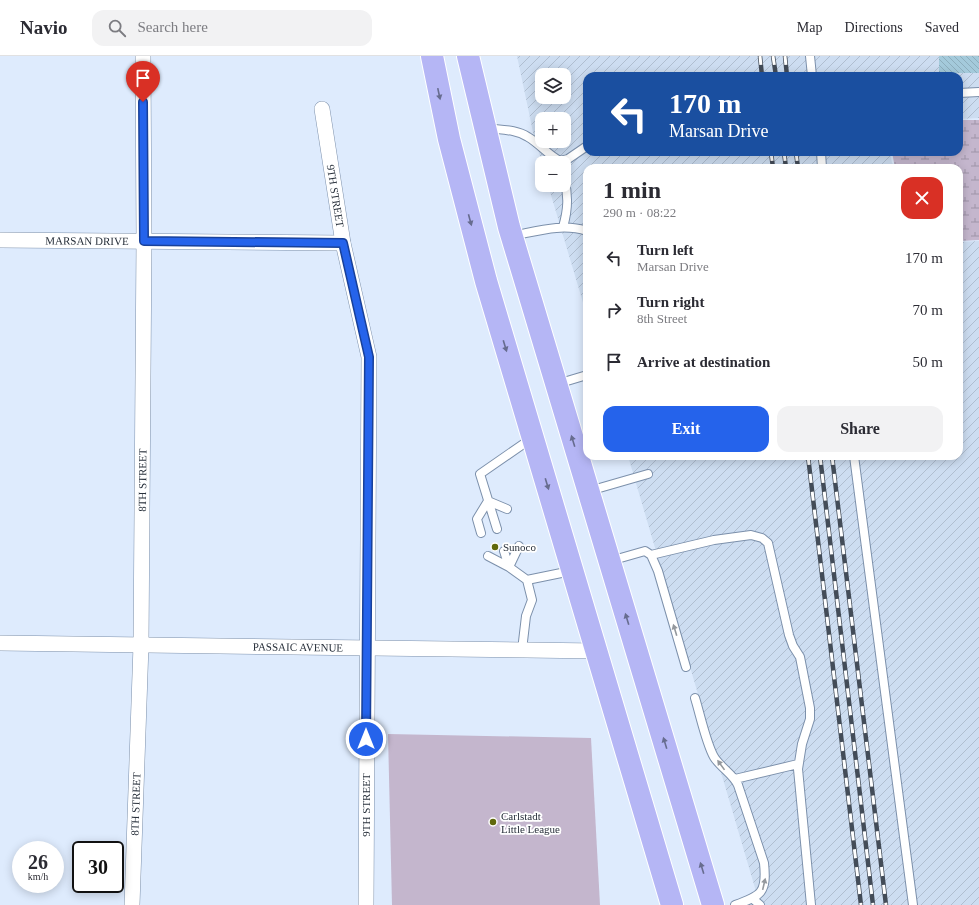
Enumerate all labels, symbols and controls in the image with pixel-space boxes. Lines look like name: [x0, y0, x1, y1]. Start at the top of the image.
search box: [92, 10, 372, 46]
text: Navio: [20, 17, 68, 38]
icon: search: [106, 17, 128, 39]
text: Search here: [138, 19, 208, 35]
text: Map: [797, 20, 822, 35]
text: Directions: [844, 20, 903, 35]
text: Saved: [925, 20, 959, 35]
pin: [126, 61, 160, 102]
icon: arrive: [132, 67, 154, 89]
map controls: [535, 68, 571, 192]
button: layers: [535, 68, 571, 104]
one-way arrow: [437, 88, 443, 100]
icon: left: [603, 88, 655, 140]
text: 170 m: [669, 88, 741, 119]
button: +: [535, 112, 571, 148]
text: Marsan Drive: [669, 121, 768, 141]
button: −: [535, 156, 571, 192]
street label: 9TH STREET: [325, 164, 346, 228]
text: 1 min: [603, 177, 661, 203]
button: close: [901, 177, 943, 219]
text: 290 m · 08:22: [603, 205, 676, 220]
one-way arrow: [467, 215, 473, 227]
street label: MARSAN DRIVE: [45, 234, 129, 247]
text: Turn left: [637, 242, 694, 258]
icon: left: [603, 247, 625, 269]
text: 170 m: [905, 250, 943, 266]
text: Marsan Drive: [637, 259, 709, 274]
text: Turn right: [637, 294, 704, 310]
icon: right: [603, 299, 625, 321]
text: 70 m: [913, 302, 943, 318]
text: 8th Street: [637, 311, 687, 326]
one-way arrow: [502, 340, 508, 352]
icon: arrive: [603, 351, 625, 373]
text: Arrive at destination: [637, 354, 770, 370]
text: 50 m: [913, 354, 943, 370]
button: Exit: [603, 406, 769, 452]
button: Share: [777, 406, 943, 452]
one-way arrow: [570, 434, 576, 446]
street label: 8TH STREET: [136, 448, 148, 512]
one-way arrow: [544, 478, 550, 490]
place label: Sunoco: [503, 541, 537, 553]
marker: Sunoco: [490, 542, 500, 552]
one-way arrow: [624, 612, 630, 624]
one-way arrow: [672, 624, 678, 636]
street label: PASSAIC AVENUE: [253, 640, 343, 654]
position arrow: [345, 718, 387, 760]
one-way arrow: [662, 737, 668, 749]
one-way arrow: [717, 760, 725, 771]
street label: 8TH STREET: [128, 772, 143, 836]
street label: 9TH STREET: [360, 773, 372, 837]
place label: Carlstadt Little League: [501, 810, 560, 835]
marker: Carlstadt Little League: [488, 817, 498, 827]
speed limit sign: 30: [72, 841, 124, 893]
text: 26: [28, 851, 48, 873]
one-way arrow: [699, 861, 705, 873]
text: km/h: [28, 871, 48, 882]
one-way arrow: [761, 877, 767, 890]

